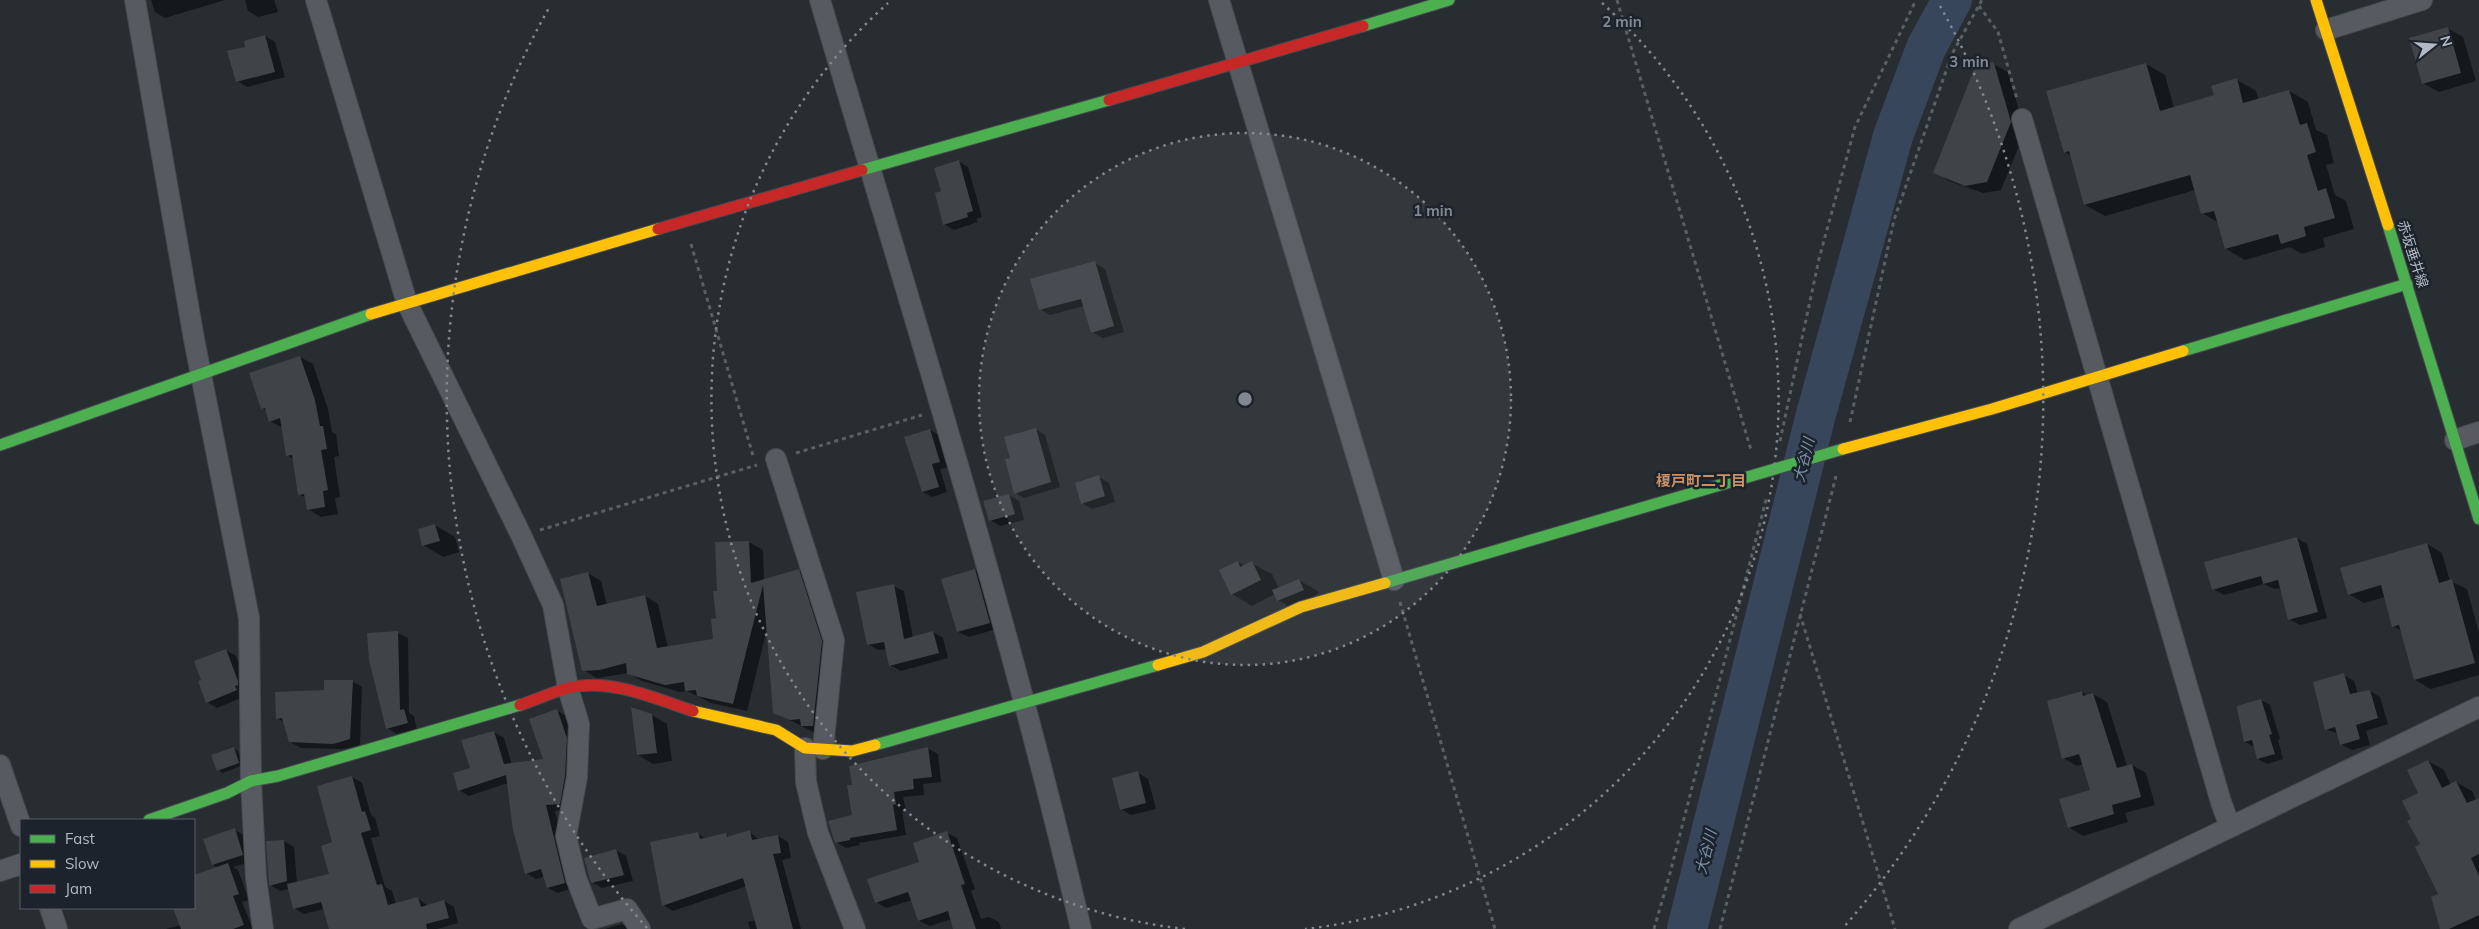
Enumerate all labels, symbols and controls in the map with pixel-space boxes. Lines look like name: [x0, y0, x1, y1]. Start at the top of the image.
text: 2 min: [1602, 12, 1642, 31]
north arrow: [2409, 20, 2459, 70]
text: N: [2436, 34, 2457, 49]
text: 3 min: [1949, 52, 1989, 71]
text: 1 min: [1413, 201, 1453, 220]
street label: 赤坂垂井線: [2394, 218, 2432, 290]
centre of rings: [1236, 390, 1254, 408]
water label: 大谷川: [1789, 434, 1819, 484]
district label: 榎戸町二丁目: [1656, 471, 1746, 490]
legend: [20, 819, 195, 909]
water label: 大谷川: [1691, 826, 1721, 876]
text: Fast: [65, 829, 95, 848]
text: Slow: [65, 854, 99, 873]
text: Jam: [65, 879, 92, 898]

